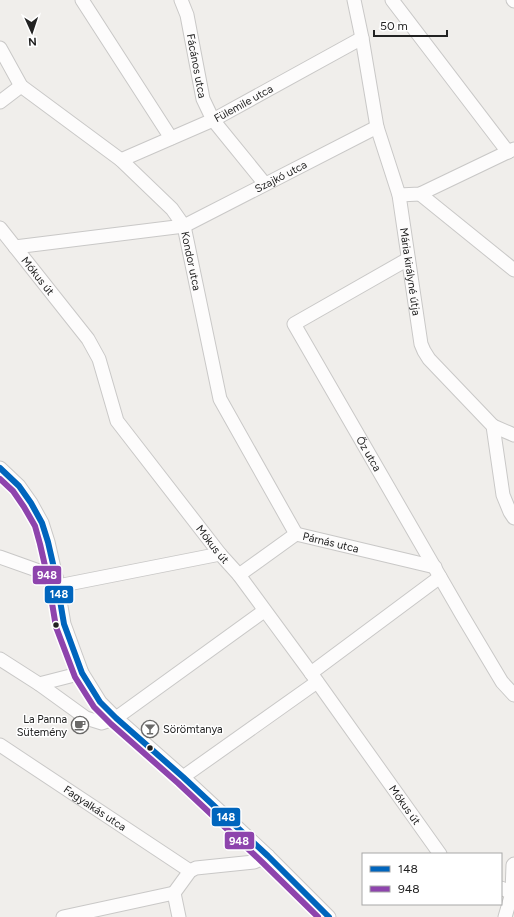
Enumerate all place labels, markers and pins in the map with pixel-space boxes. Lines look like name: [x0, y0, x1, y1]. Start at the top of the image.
unlabelled marker: [51, 620, 61, 630]
place label: La Panna Sütemény: [17, 713, 67, 739]
cafe icon: La Panna Sütemény: [70, 715, 90, 735]
bar icon: Sörömtanya: [140, 719, 160, 739]
place label: Sörömtanya: [163, 723, 223, 736]
unlabelled marker: [145, 743, 155, 753]

